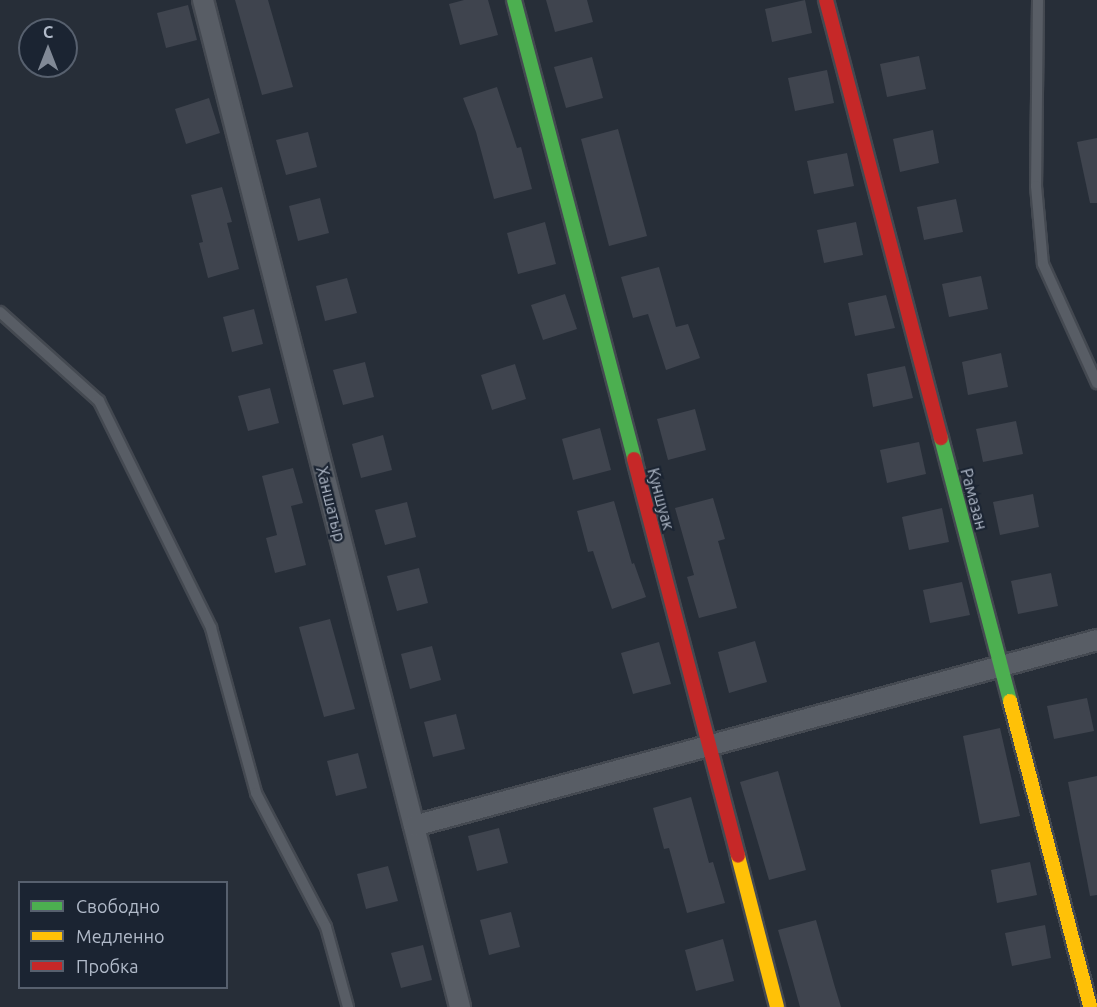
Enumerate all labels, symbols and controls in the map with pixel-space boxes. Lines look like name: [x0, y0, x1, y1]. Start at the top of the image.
north arrow: [18, 18, 78, 78]
text: С: [43, 23, 53, 41]
street label: Ханшатыр: [312, 464, 350, 544]
street label: Куншуак: [644, 466, 678, 532]
street label: Рамазан: [957, 466, 991, 532]
legend: [18, 881, 228, 989]
text: Свободно: [76, 896, 160, 916]
text: Медленно: [76, 926, 165, 946]
text: Пробка: [76, 956, 139, 976]

